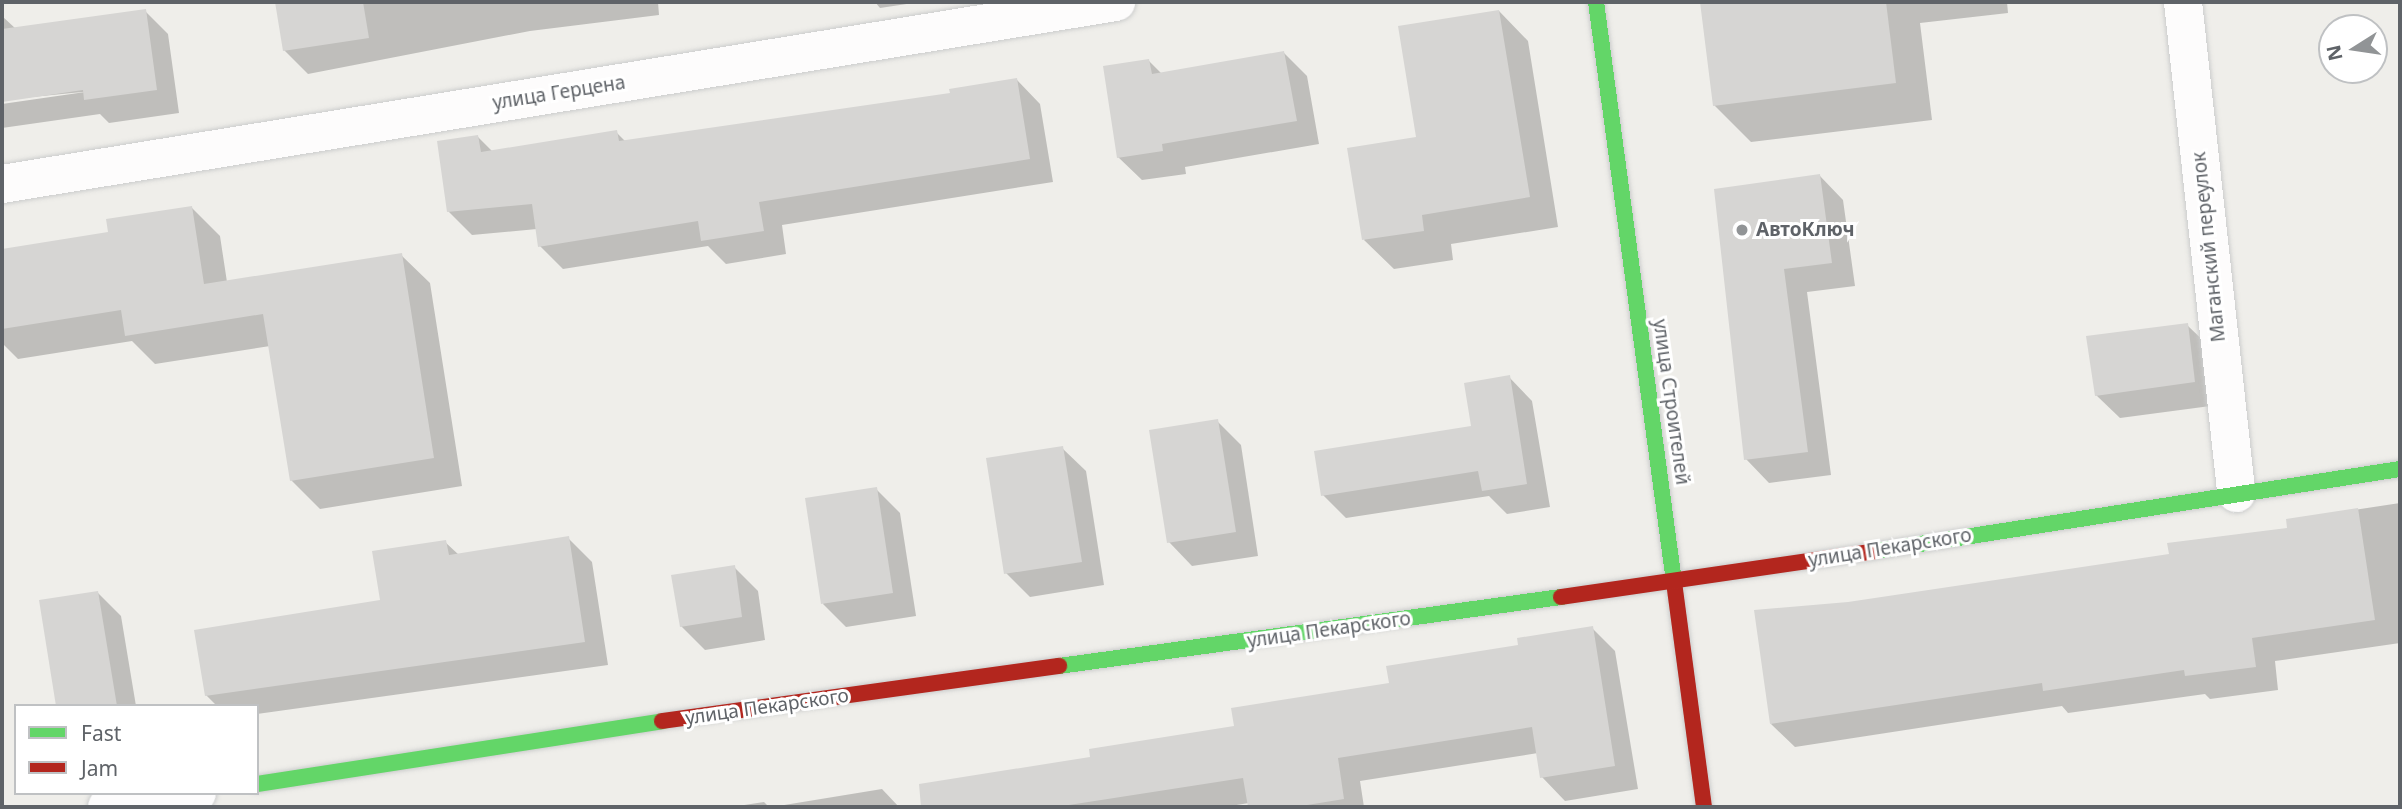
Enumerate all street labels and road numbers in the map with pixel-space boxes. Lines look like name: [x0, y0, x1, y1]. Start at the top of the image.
street label: улица Герцена: [491, 71, 627, 115]
street label: Маганский переулок: [2188, 151, 2230, 343]
street label: улица Строителей: [1648, 318, 1694, 486]
street label: улица Пекарского: [1807, 524, 1973, 572]
street label: улица Пекарского: [1246, 607, 1412, 653]
street label: улица Пекарского: [684, 684, 850, 730]

